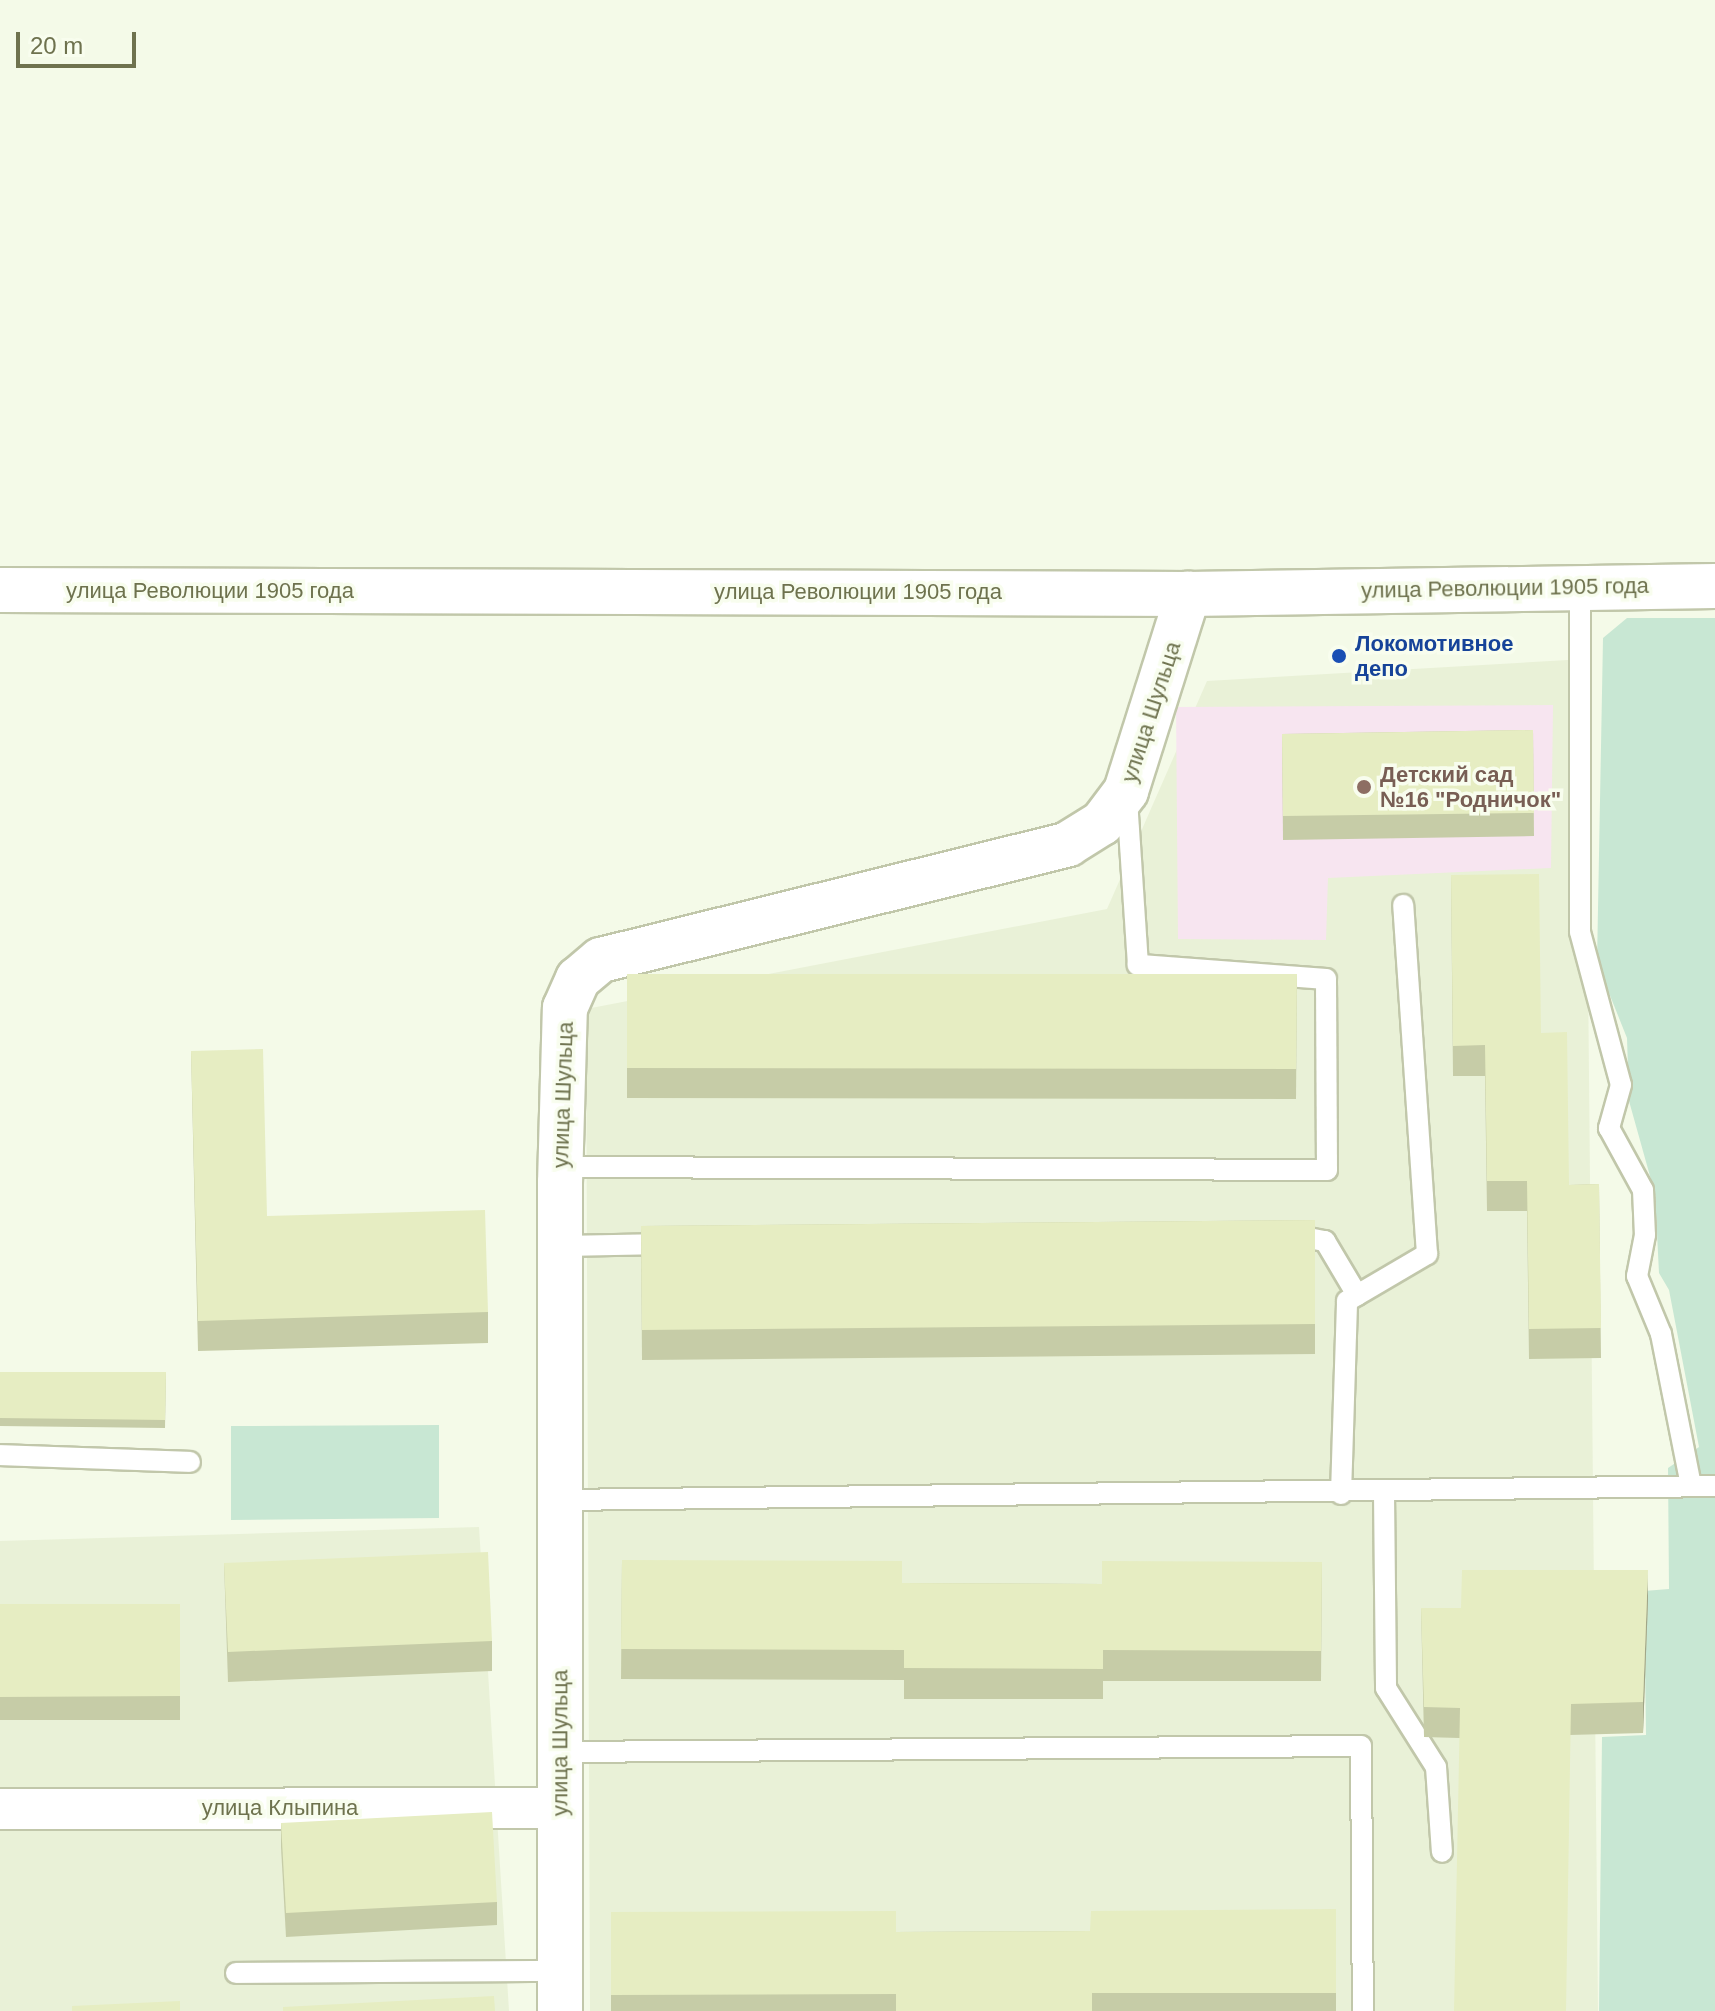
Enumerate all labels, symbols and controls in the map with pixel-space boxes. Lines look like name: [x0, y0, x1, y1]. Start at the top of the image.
scale bar: [20, 16, 140, 66]
text: 20 m: [30, 32, 83, 59]
street label: улица Революции 1905 года: [1361, 572, 1649, 604]
street label: улица Революции 1905 года: [66, 578, 354, 604]
street label: улица Революции 1905 года: [714, 579, 1002, 605]
place label: Локомотивное депо: [1355, 630, 1513, 682]
street label: улица Шульца: [1116, 638, 1186, 786]
marker: Локомотивное депо: [1330, 647, 1348, 665]
place label: Детский сад №16 "Родничок": [1380, 761, 1561, 812]
marker: Детский сад №16 "Родничок": [1355, 778, 1373, 796]
street label: улица Шульца: [547, 1021, 579, 1169]
street label: улица Шульца: [547, 1670, 573, 1816]
street label: улица Клыпина: [202, 1795, 358, 1821]

